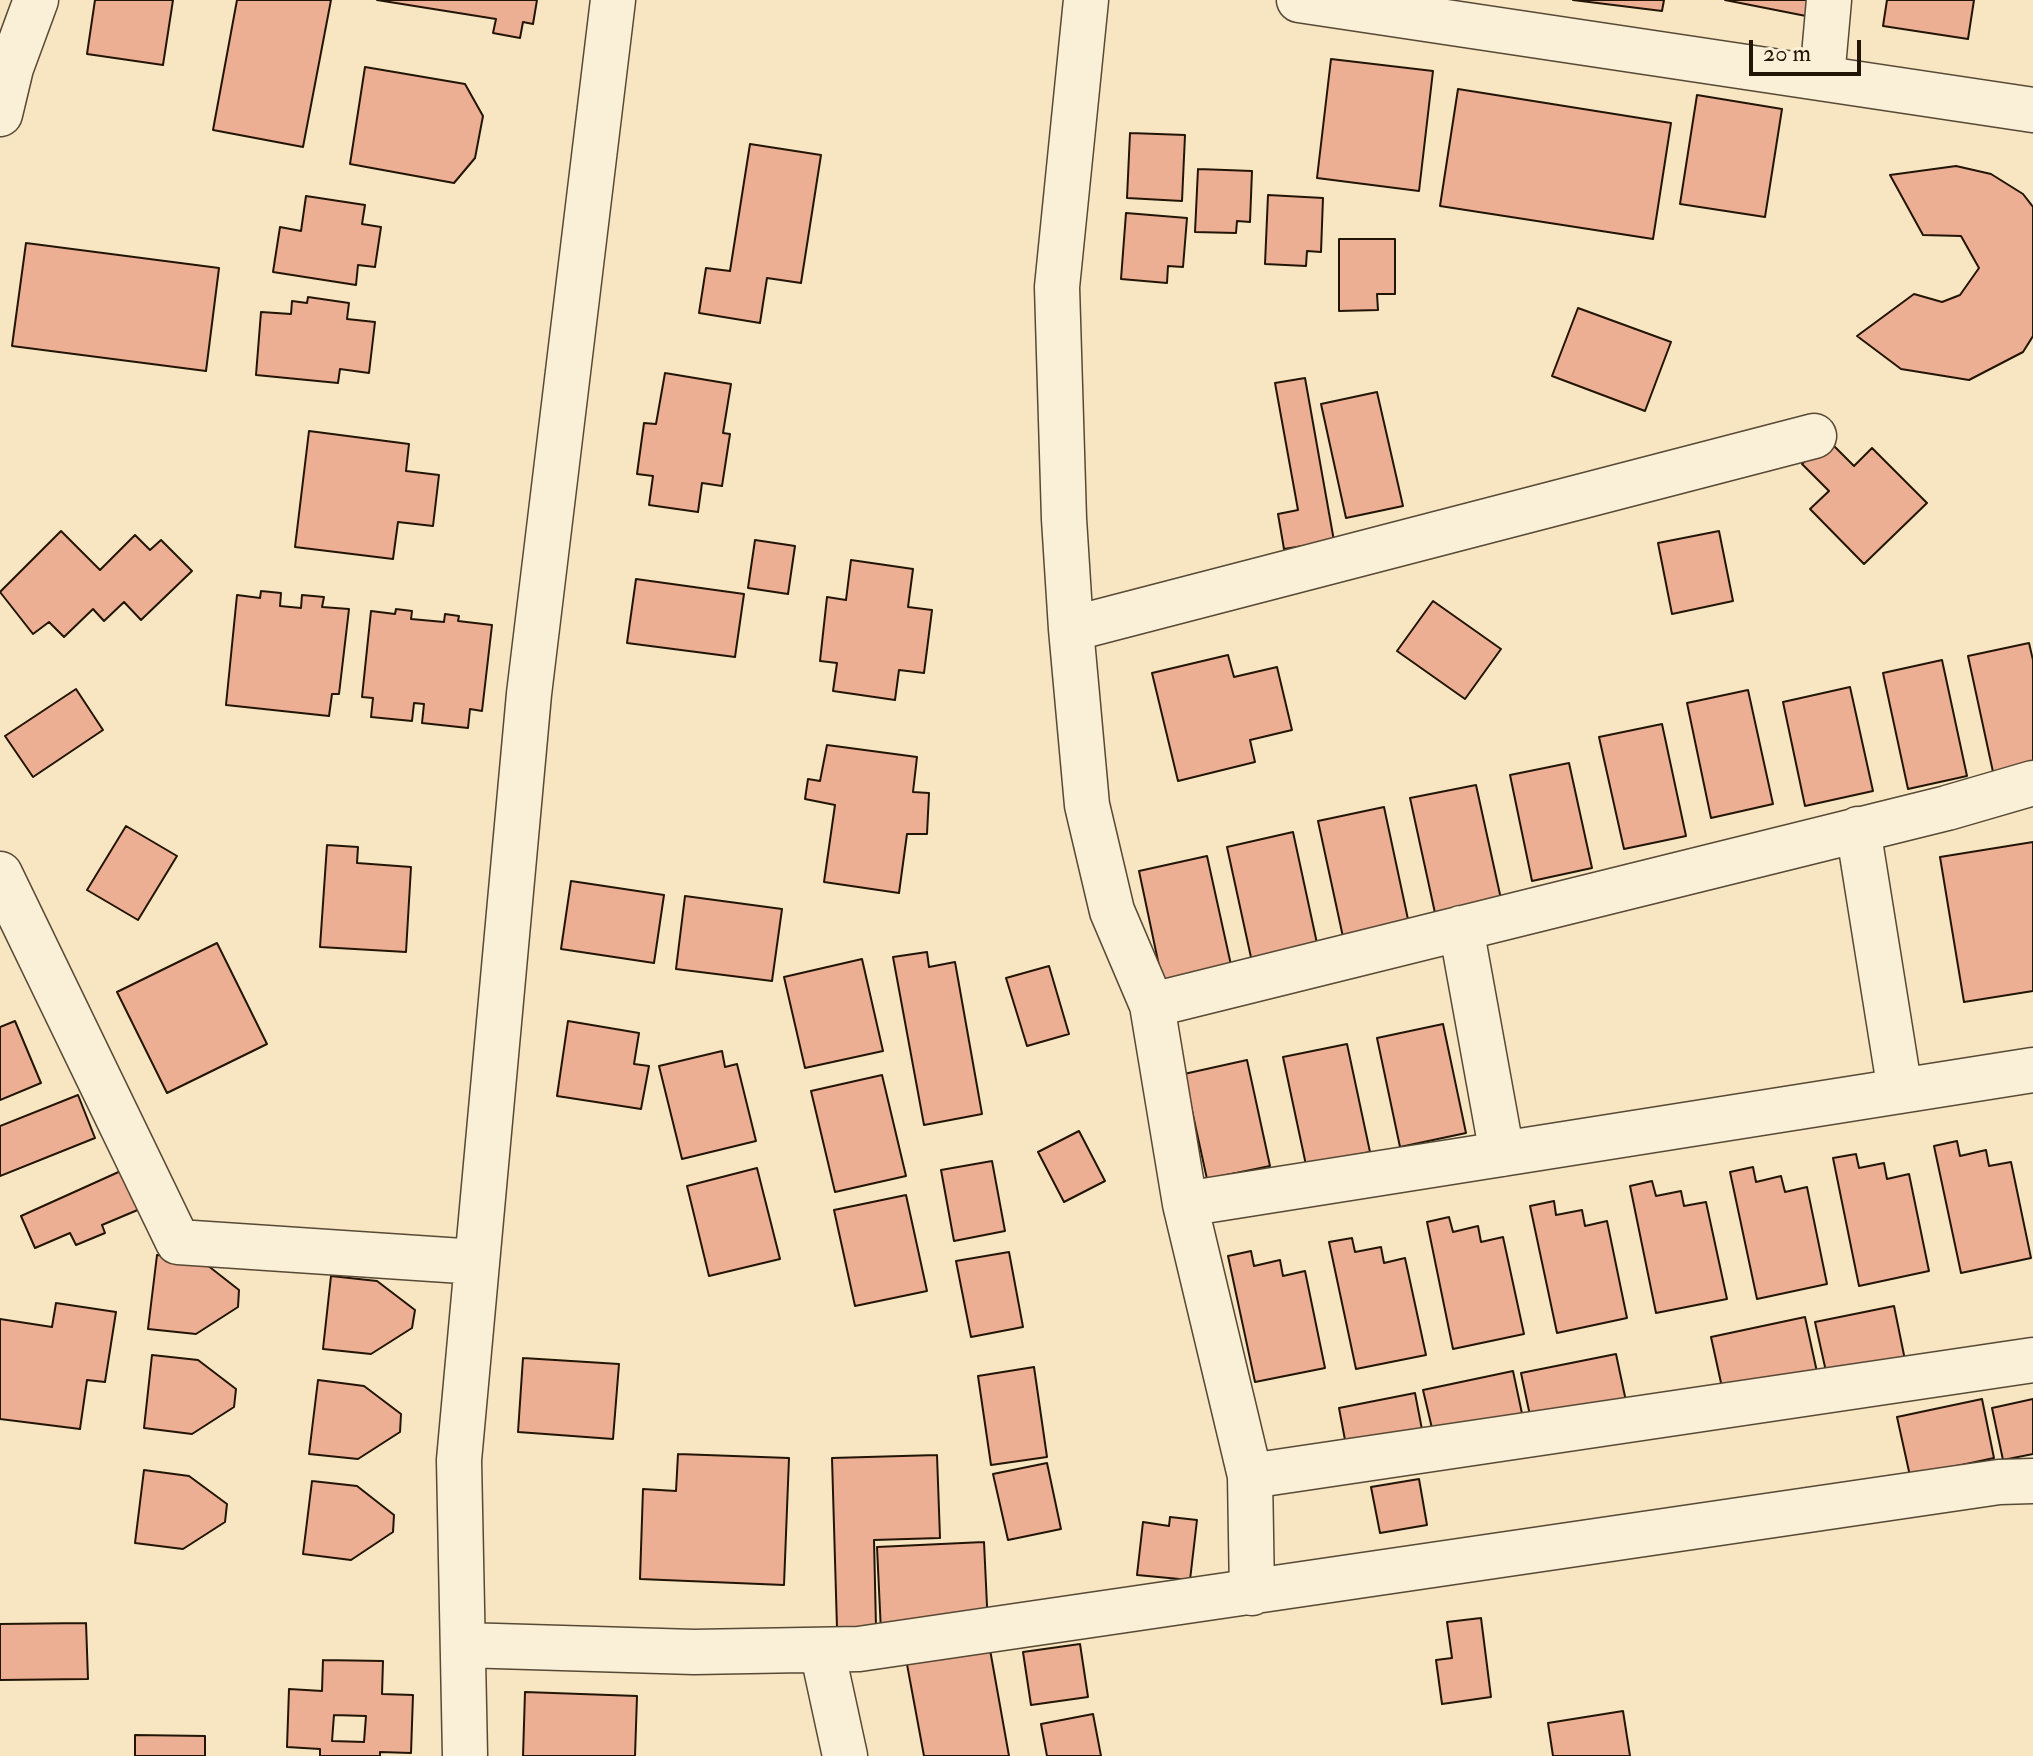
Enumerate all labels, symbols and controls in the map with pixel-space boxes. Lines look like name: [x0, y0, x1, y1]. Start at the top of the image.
scale bar: [1753, 24, 1865, 74]
text: 20 m: [1763, 38, 1811, 69]

